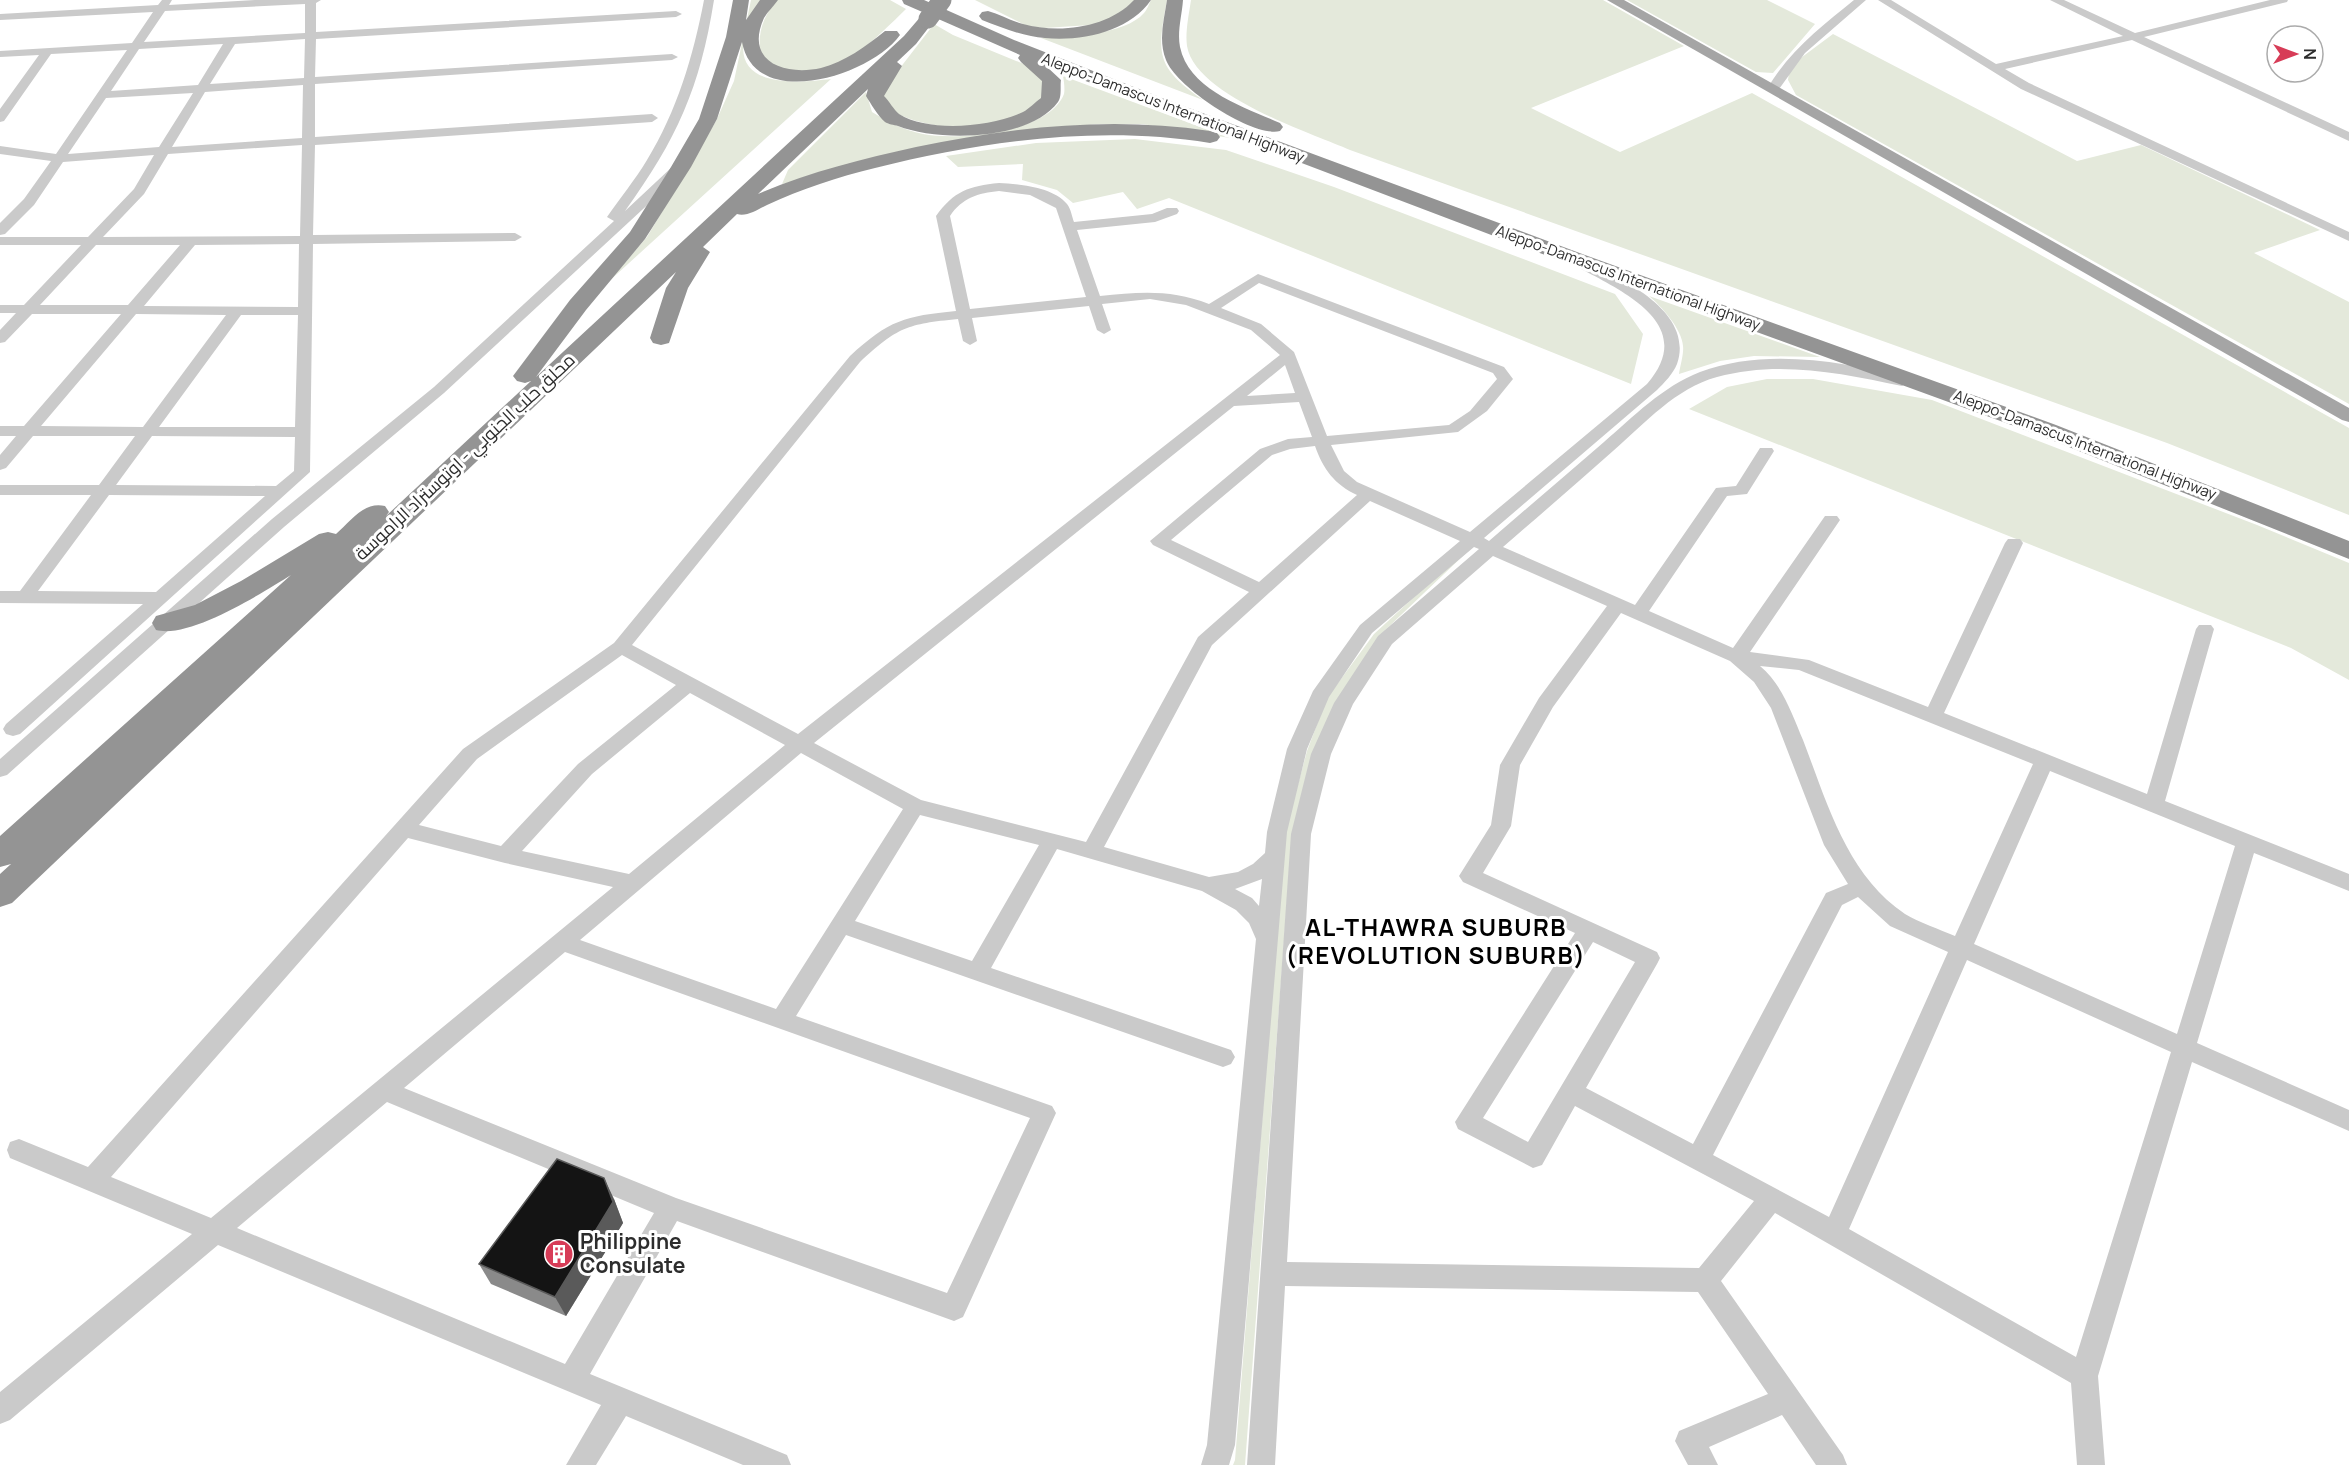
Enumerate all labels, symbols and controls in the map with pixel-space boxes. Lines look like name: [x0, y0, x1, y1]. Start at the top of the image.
north arrow: [2265, 24, 2325, 84]
street label: Aleppo-Damascus International Highway: [1039, 48, 1308, 168]
text: N: [2299, 48, 2321, 60]
street label: Aleppo-Damascus International Highway: [1493, 220, 1763, 335]
street label: محلق حلب الجنوبي - اوتوستراد الراموسة: [349, 348, 582, 567]
street label: Aleppo-Damascus International Highway: [1951, 385, 2220, 505]
district label: AL-THAWRA SUBURB (REVOLUTION SUBURB): [1286, 910, 1586, 971]
place label: Philippine Consulate: [580, 1227, 685, 1279]
building icon: Philippine Consulate: [543, 1238, 575, 1270]

